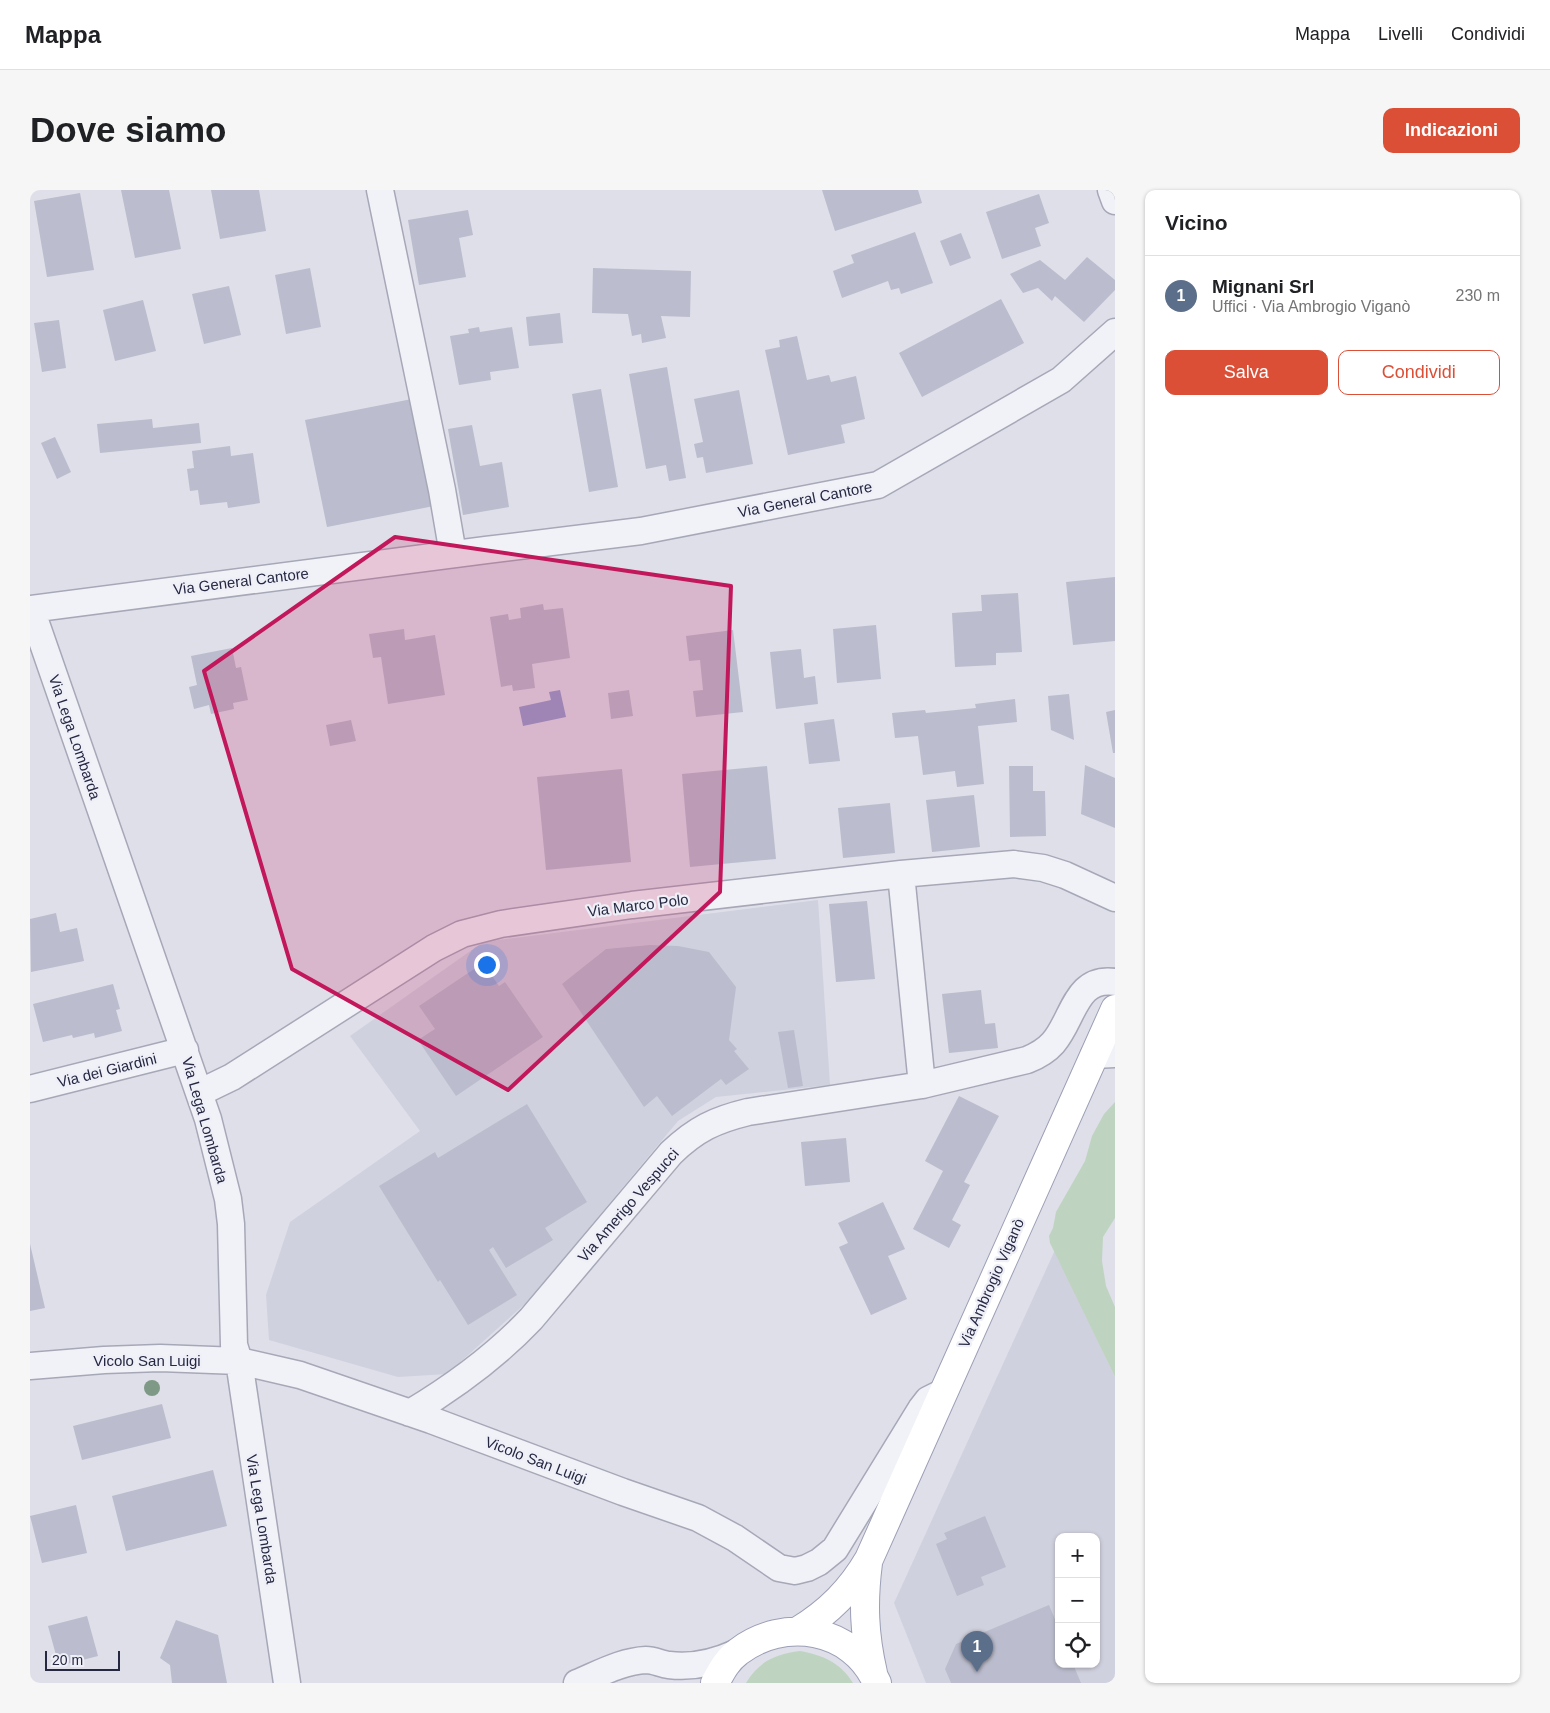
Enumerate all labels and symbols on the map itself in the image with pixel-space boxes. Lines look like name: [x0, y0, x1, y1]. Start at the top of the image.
street label: Via General Cantore: [736, 478, 874, 520]
street label: Via General Cantore: [172, 564, 310, 598]
street label: Via Lega Lombarda: [46, 672, 105, 802]
street label: Via Marco Polo: [587, 890, 689, 920]
your location: [474, 952, 500, 978]
street label: Via dei Giardini: [56, 1049, 158, 1091]
street label: Via Lega Lombarda: [179, 1055, 231, 1186]
street label: Via Amerigo Vespucci: [574, 1145, 682, 1265]
street label: Via Ambrogio Viganò: [955, 1216, 1027, 1350]
street label: Vicolo San Luigi: [93, 1352, 201, 1369]
street label: Vicolo San Luigi: [483, 1433, 589, 1487]
street label: Via Lega Lombarda: [243, 1453, 281, 1585]
pin: 1: [961, 1631, 993, 1672]
scale bar: [45, 1648, 120, 1671]

